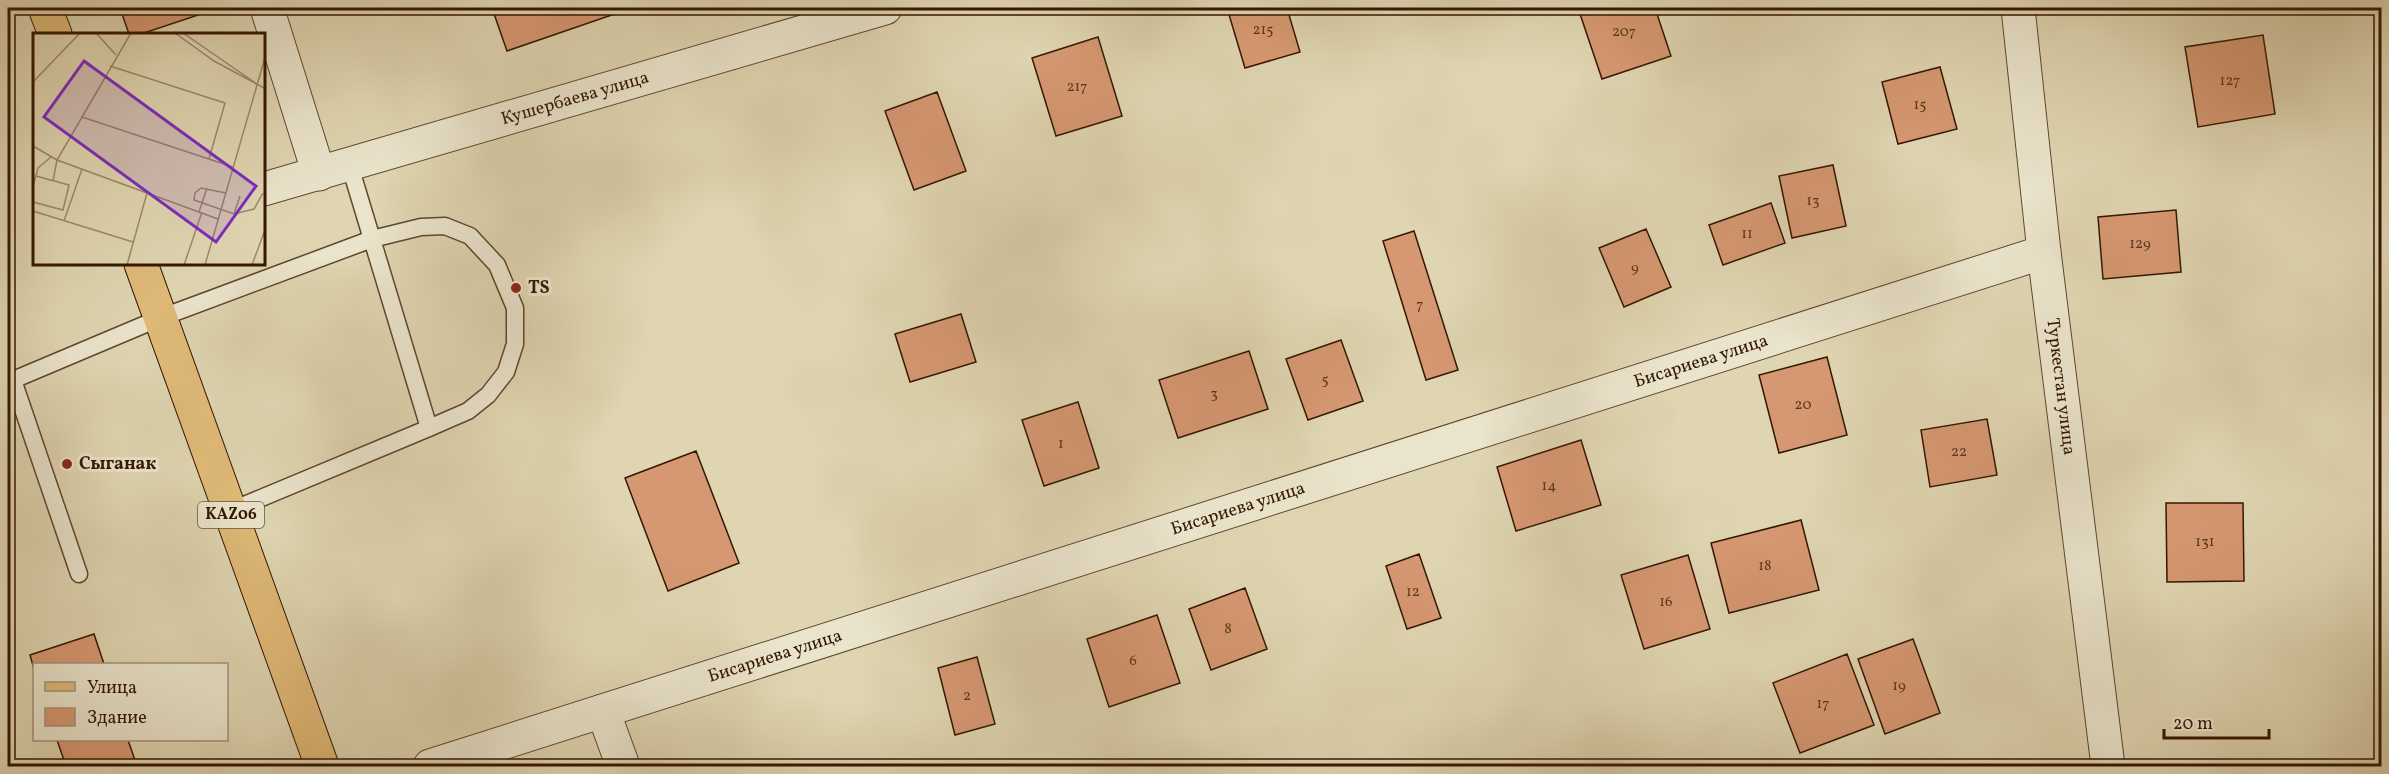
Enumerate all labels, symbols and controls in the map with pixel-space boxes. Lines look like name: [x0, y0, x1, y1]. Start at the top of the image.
house number: 215: [1252, 20, 1274, 41]
house number: 207: [1612, 22, 1636, 43]
inset map: [33, 33, 266, 266]
street label: Кушербаева улица: [498, 65, 652, 132]
house number: 127: [2220, 71, 2240, 92]
house number: 217: [1066, 77, 1088, 98]
house number: 15: [1913, 95, 1927, 116]
house number: 13: [1806, 191, 1820, 212]
house number: 11: [1741, 224, 1753, 245]
house number: 129: [2129, 234, 2151, 255]
house number: 9: [1631, 258, 1639, 279]
place label: TS: [528, 276, 550, 301]
marker: TS: [509, 281, 523, 295]
house number: 7: [1416, 295, 1424, 316]
street label: Туркестан улица: [2040, 317, 2082, 457]
street label: Бисариева улица: [1631, 328, 1771, 394]
house number: 5: [1321, 370, 1329, 391]
house number: 3: [1210, 384, 1218, 405]
house number: 20: [1795, 395, 1811, 416]
house number: 1: [1058, 434, 1064, 455]
house number: 22: [1951, 442, 1967, 463]
place label: Сыганак: [79, 452, 156, 477]
marker: Сыганак: [60, 457, 74, 471]
street label: Бисариева улица: [1168, 476, 1308, 542]
house number: 14: [1542, 476, 1556, 497]
road number: KAZ06: [198, 502, 264, 528]
house number: 131: [2195, 532, 2215, 553]
house number: 18: [1758, 556, 1772, 577]
house number: 12: [1406, 582, 1420, 603]
house number: 16: [1659, 592, 1673, 613]
house number: 8: [1224, 619, 1232, 640]
street label: Бисариева улица: [705, 623, 845, 689]
house number: 6: [1129, 651, 1137, 672]
legend: [33, 663, 228, 741]
text: Улица: [87, 676, 137, 701]
house number: 19: [1892, 676, 1906, 697]
house number: 2: [963, 686, 971, 707]
house number: 17: [1816, 694, 1830, 715]
scale bar: [2164, 702, 2269, 740]
text: Здание: [87, 706, 147, 731]
text: 20 m: [2173, 712, 2213, 737]

